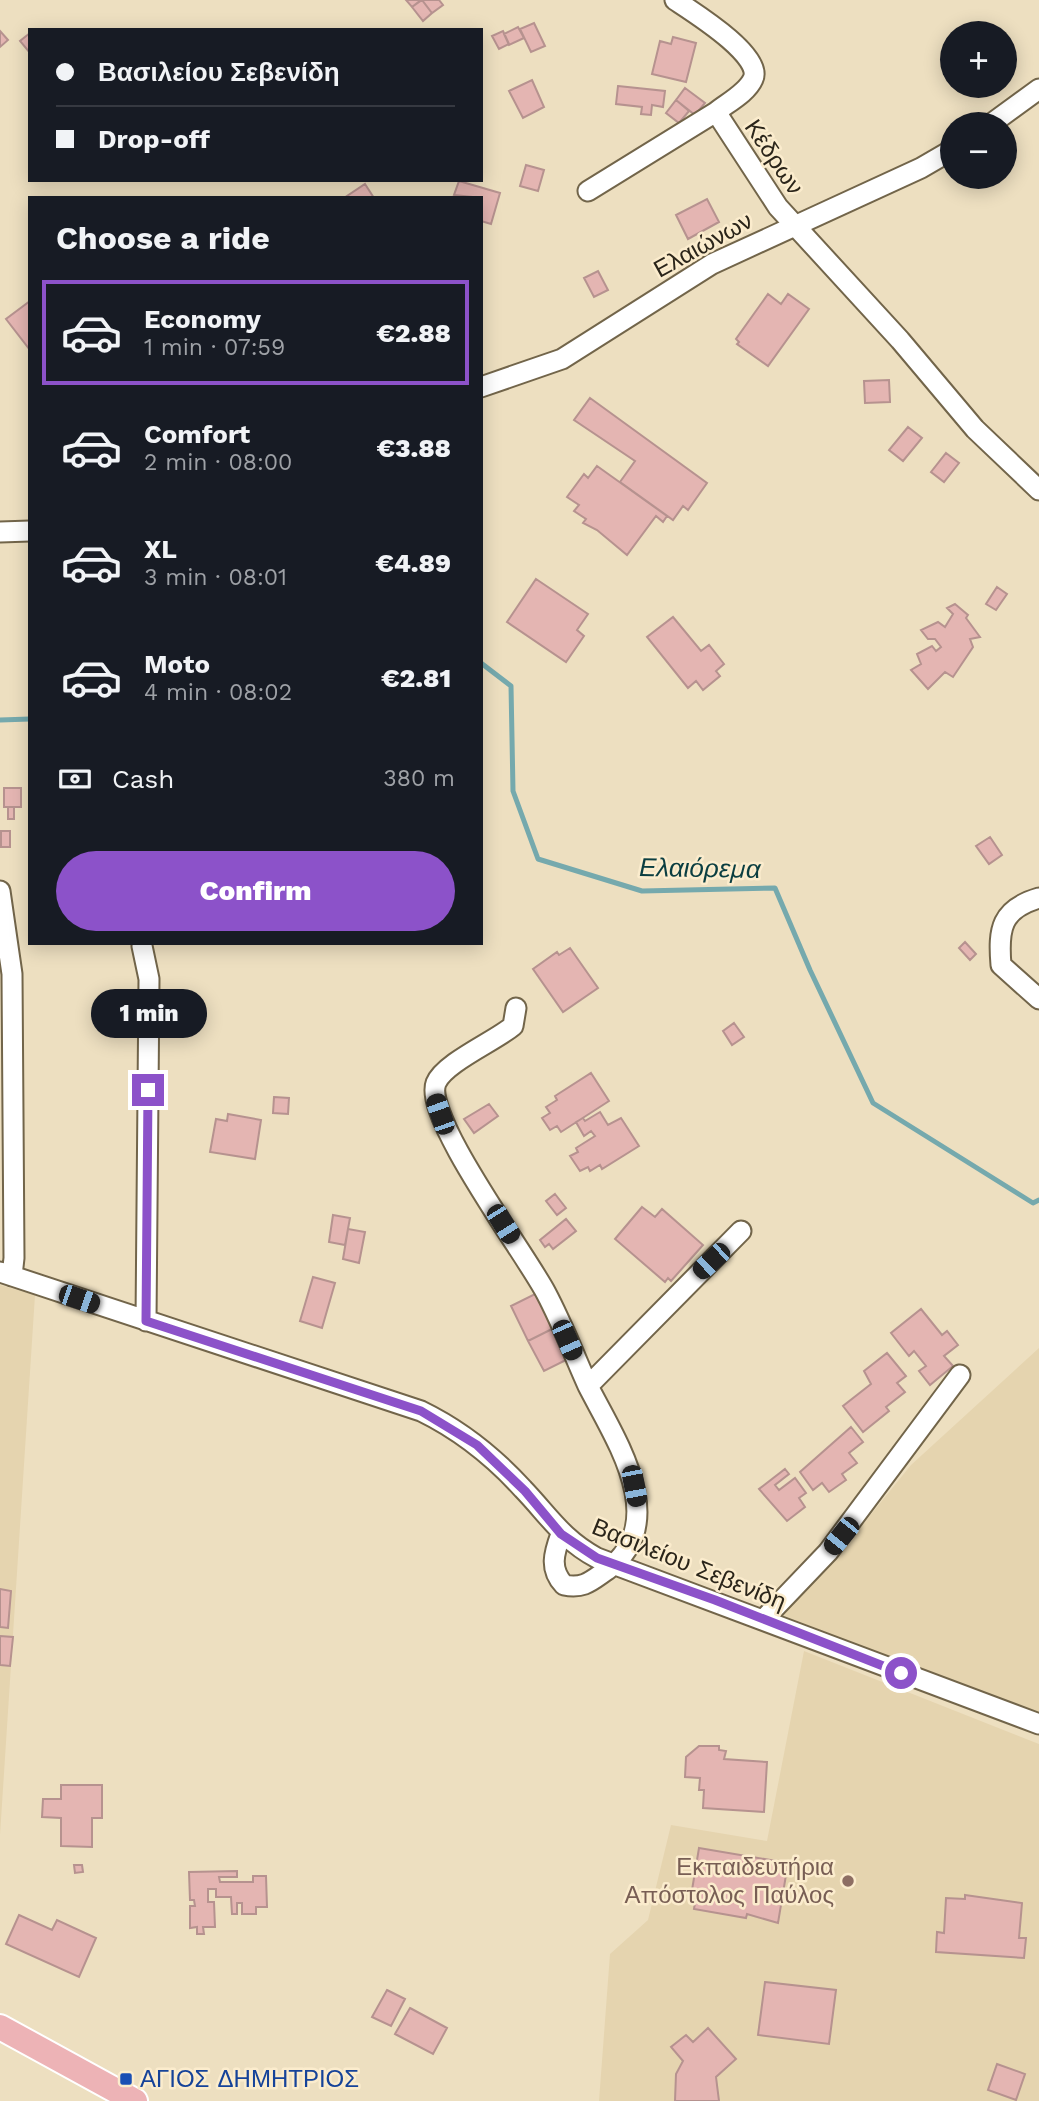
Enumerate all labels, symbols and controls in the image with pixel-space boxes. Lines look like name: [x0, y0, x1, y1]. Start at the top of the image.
map controls: [940, 21, 1017, 189]
button: +: [940, 21, 1017, 98]
text: Βασιλείου Σεβενίδη: [98, 57, 340, 87]
button: −: [940, 112, 1017, 189]
street label: Κέδρων: [739, 114, 809, 200]
text: Drop-off: [98, 124, 210, 154]
street label: Ελαιώνων: [649, 206, 757, 284]
text: Choose a ride: [56, 219, 270, 257]
icon: car: [60, 301, 123, 364]
text: Economy: [144, 304, 261, 334]
text: €2.88: [377, 318, 451, 348]
text: 1 min · 07:59: [144, 334, 285, 361]
icon: car: [60, 416, 123, 479]
text: Comfort: [144, 419, 250, 449]
text: €3.88: [377, 433, 451, 463]
text: 2 min · 08:00: [144, 449, 292, 476]
icon: car: [60, 531, 123, 594]
text: XL: [144, 534, 177, 564]
text: €4.89: [375, 548, 451, 578]
text: 3 min · 08:01: [144, 564, 287, 591]
icon: car: [60, 646, 123, 709]
text: Moto: [144, 649, 210, 679]
text: €2.81: [381, 663, 451, 693]
text: 4 min · 08:02: [144, 679, 292, 706]
icon: cash: [56, 760, 94, 798]
text: Cash: [112, 764, 174, 794]
text: 380 m: [383, 765, 455, 792]
button: Confirm: [56, 851, 455, 931]
water label: Ελαιόρεμα: [639, 852, 762, 884]
callout: 1 min: [90, 988, 206, 1038]
text: 1 min: [119, 1000, 179, 1027]
route end: [132, 1074, 164, 1106]
car: [424, 1091, 457, 1137]
car: [483, 1201, 524, 1247]
car: [689, 1239, 734, 1283]
car: [56, 1282, 103, 1316]
car: [549, 1317, 586, 1363]
car: [620, 1463, 649, 1509]
street label: Βασιλείου Σεβενίδη: [588, 1512, 790, 1616]
car: [820, 1513, 863, 1559]
route start: [885, 1657, 917, 1689]
place label: Εκπαιδευτήρια Απόστολος Παύλος: [625, 1853, 834, 1909]
marker: Εκπαιδευτήρια Απόστολος Παύλος: [840, 1873, 856, 1889]
place label: ΑΓΙΟΣ ΔΗΜΗΤΡΙΟΣ: [140, 2065, 359, 2093]
marker: ΑΓΙΟΣ ΔΗΜΗΤΡΙΟΣ: [118, 2071, 134, 2087]

